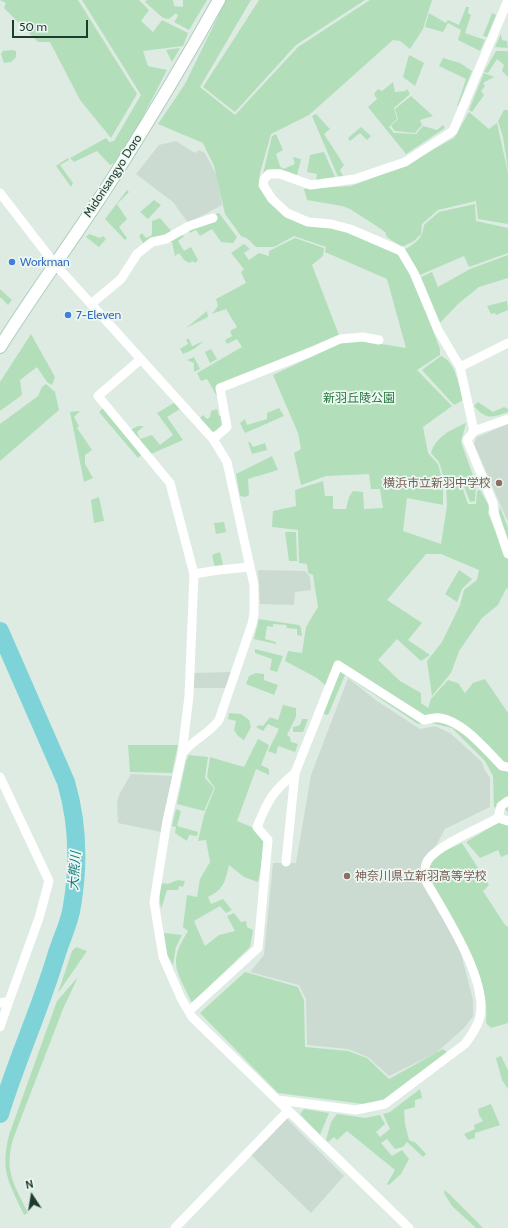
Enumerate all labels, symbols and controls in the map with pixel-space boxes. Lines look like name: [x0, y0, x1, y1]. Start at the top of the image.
scale bar: [14, 12, 90, 38]
text: 50 m: [19, 19, 47, 34]
street label: Midorisangyo Doro: [81, 132, 145, 220]
place label: Workman: [20, 255, 70, 269]
marker: Workman: [7, 257, 17, 267]
place label: 7-Eleven: [76, 308, 121, 322]
marker: 7-Eleven: [63, 310, 73, 320]
park label: 新羽丘陵公園: [323, 391, 395, 405]
place label: 横浜市立新羽中学校: [383, 476, 491, 490]
marker: 横浜市立新羽中学校: [494, 478, 504, 488]
water label: 大熊川: [66, 851, 84, 891]
place label: 神奈川県立新羽高等学校: [355, 869, 487, 883]
marker: 神奈川県立新羽高等学校: [342, 871, 352, 881]
north arrow: [12, 1176, 52, 1216]
text: N: [24, 1177, 35, 1192]

